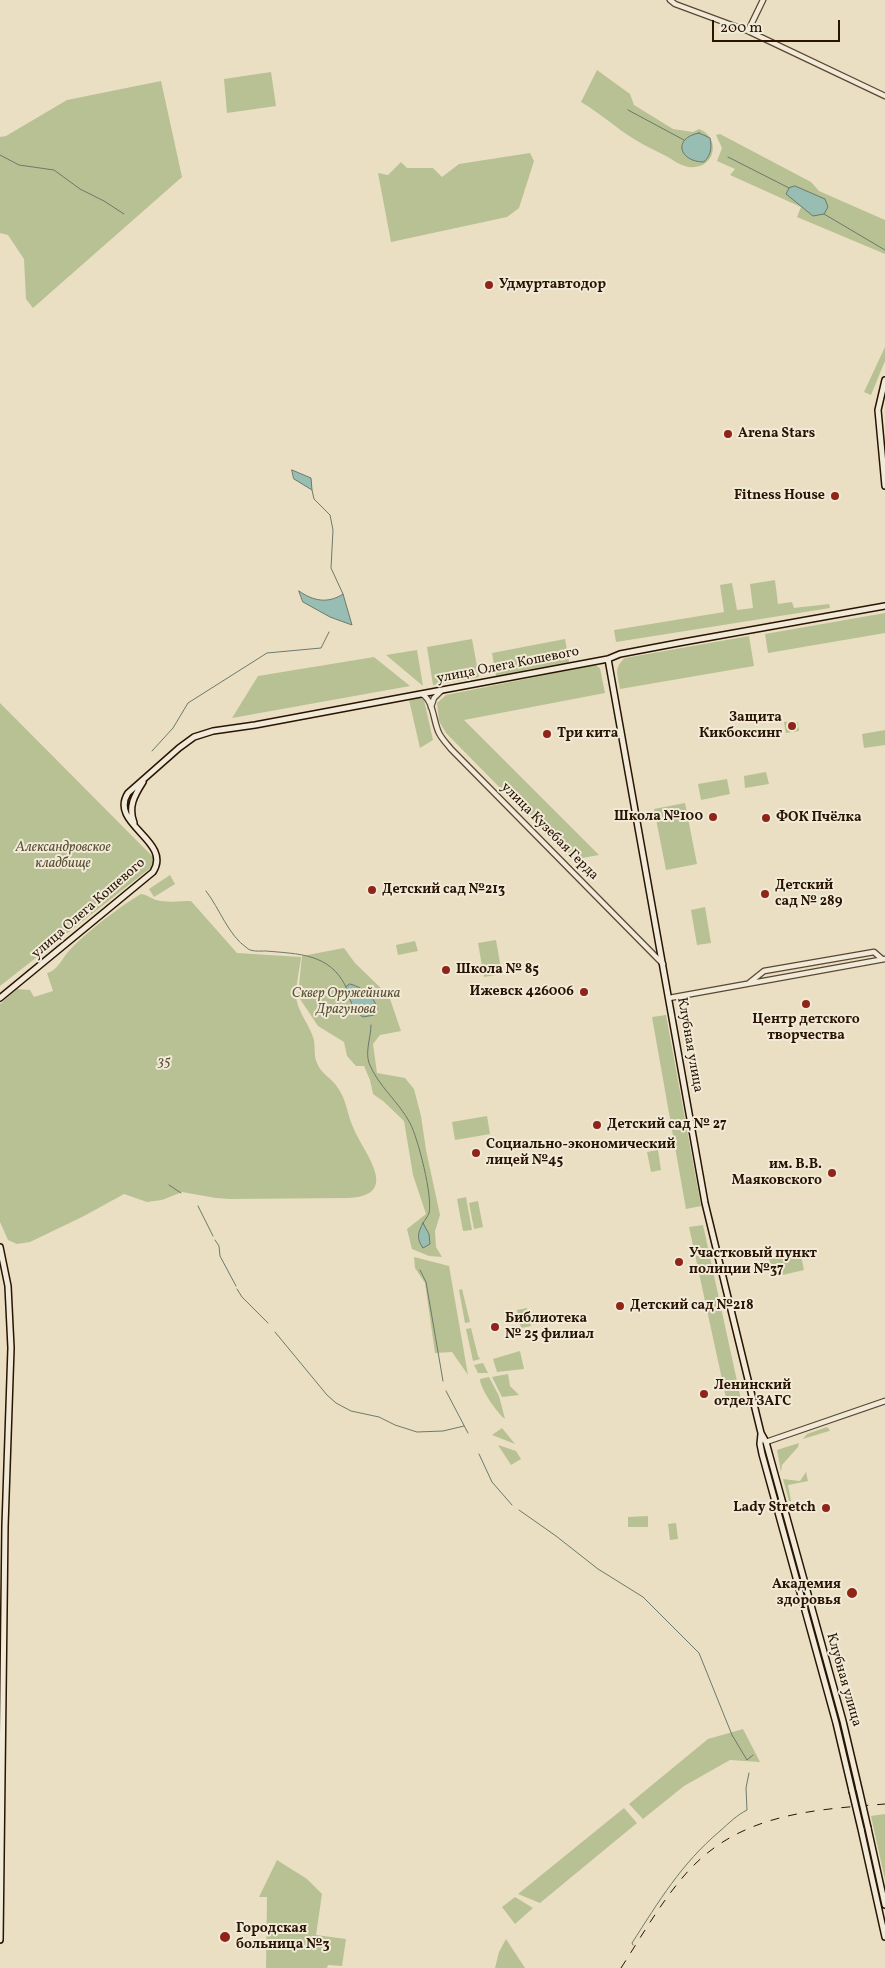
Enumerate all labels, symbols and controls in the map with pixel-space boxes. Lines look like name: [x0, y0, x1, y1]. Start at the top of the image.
scale bar: [715, 10, 842, 42]
text: 200 m: [720, 18, 763, 39]
place label: Удмуртавтодор: [499, 277, 606, 293]
marker: Удмуртавтодор: [483, 279, 495, 291]
place label: Arena Stars: [738, 426, 815, 442]
marker: Arena Stars: [722, 428, 734, 440]
place label: Fitness House: [734, 488, 825, 504]
marker: Fitness House: [829, 490, 841, 502]
street label: улица Олега Кошевого: [435, 644, 581, 688]
place label: Защита Кикбоксинг: [699, 710, 782, 742]
marker: Защита Кикбоксинг: [786, 720, 798, 732]
place label: Три кита: [557, 726, 618, 742]
marker: Три кита: [541, 728, 553, 740]
street label: улица Кузебая Герда: [497, 780, 601, 884]
place label: Школа №100: [614, 809, 703, 825]
place label: ФОК Пчёлка: [776, 810, 862, 826]
marker: Школа №100: [707, 811, 719, 823]
marker: ФОК Пчёлка: [760, 812, 772, 824]
park label: Александровское кладбище: [15, 840, 111, 872]
street label: улица Олега Кошевого: [29, 855, 149, 963]
place label: Детский сад № 289: [775, 878, 842, 910]
place label: Детский сад №213: [382, 882, 505, 898]
marker: Детский сад №213: [366, 884, 378, 896]
marker: Детский сад № 289: [759, 888, 771, 900]
place label: Школа № 85: [456, 962, 539, 978]
marker: Школа № 85: [440, 964, 452, 976]
place label: Ижевск 426006: [470, 984, 574, 1000]
park label: Сквер Оружейника Драгунова: [292, 986, 400, 1019]
marker: Ижевск 426006: [578, 986, 590, 998]
street label: Клубная улица: [672, 996, 706, 1094]
marker: Центр детского творчества: [800, 998, 812, 1010]
place label: Центр детского творчества: [752, 1012, 860, 1044]
park label: 35: [157, 1054, 171, 1070]
place label: Детский сад № 27: [607, 1117, 727, 1133]
marker: Детский сад № 27: [591, 1119, 603, 1131]
place label: Социально-экономический лицей №45: [486, 1137, 675, 1170]
marker: Социально-экономический лицей №45: [470, 1147, 482, 1159]
place label: им. В.В. Маяковского: [732, 1157, 822, 1190]
marker: им. В.В. Маяковского: [826, 1167, 838, 1179]
place label: Участковый пункт полиции №37: [689, 1246, 817, 1278]
marker: Участковый пункт полиции №37: [673, 1256, 685, 1268]
place label: Детский сад №218: [630, 1298, 754, 1314]
marker: Детский сад №218: [614, 1300, 626, 1312]
place label: Библиотека № 25 филиал: [505, 1311, 594, 1344]
marker: Библиотека № 25 филиал: [489, 1321, 501, 1333]
place label: Ленинский отдел ЗАГС: [714, 1378, 791, 1410]
marker: Ленинский отдел ЗАГС: [698, 1388, 710, 1400]
place label: Lady Stretch: [733, 1500, 816, 1516]
marker: Lady Stretch: [820, 1502, 832, 1514]
place label: Академия здоровья: [772, 1577, 841, 1610]
marker: Академия здоровья: [845, 1586, 859, 1600]
street label: Клубная улица: [822, 1631, 864, 1729]
place label: Городская больница №3: [236, 1921, 330, 1954]
marker: Городская больница №3: [218, 1930, 232, 1944]

